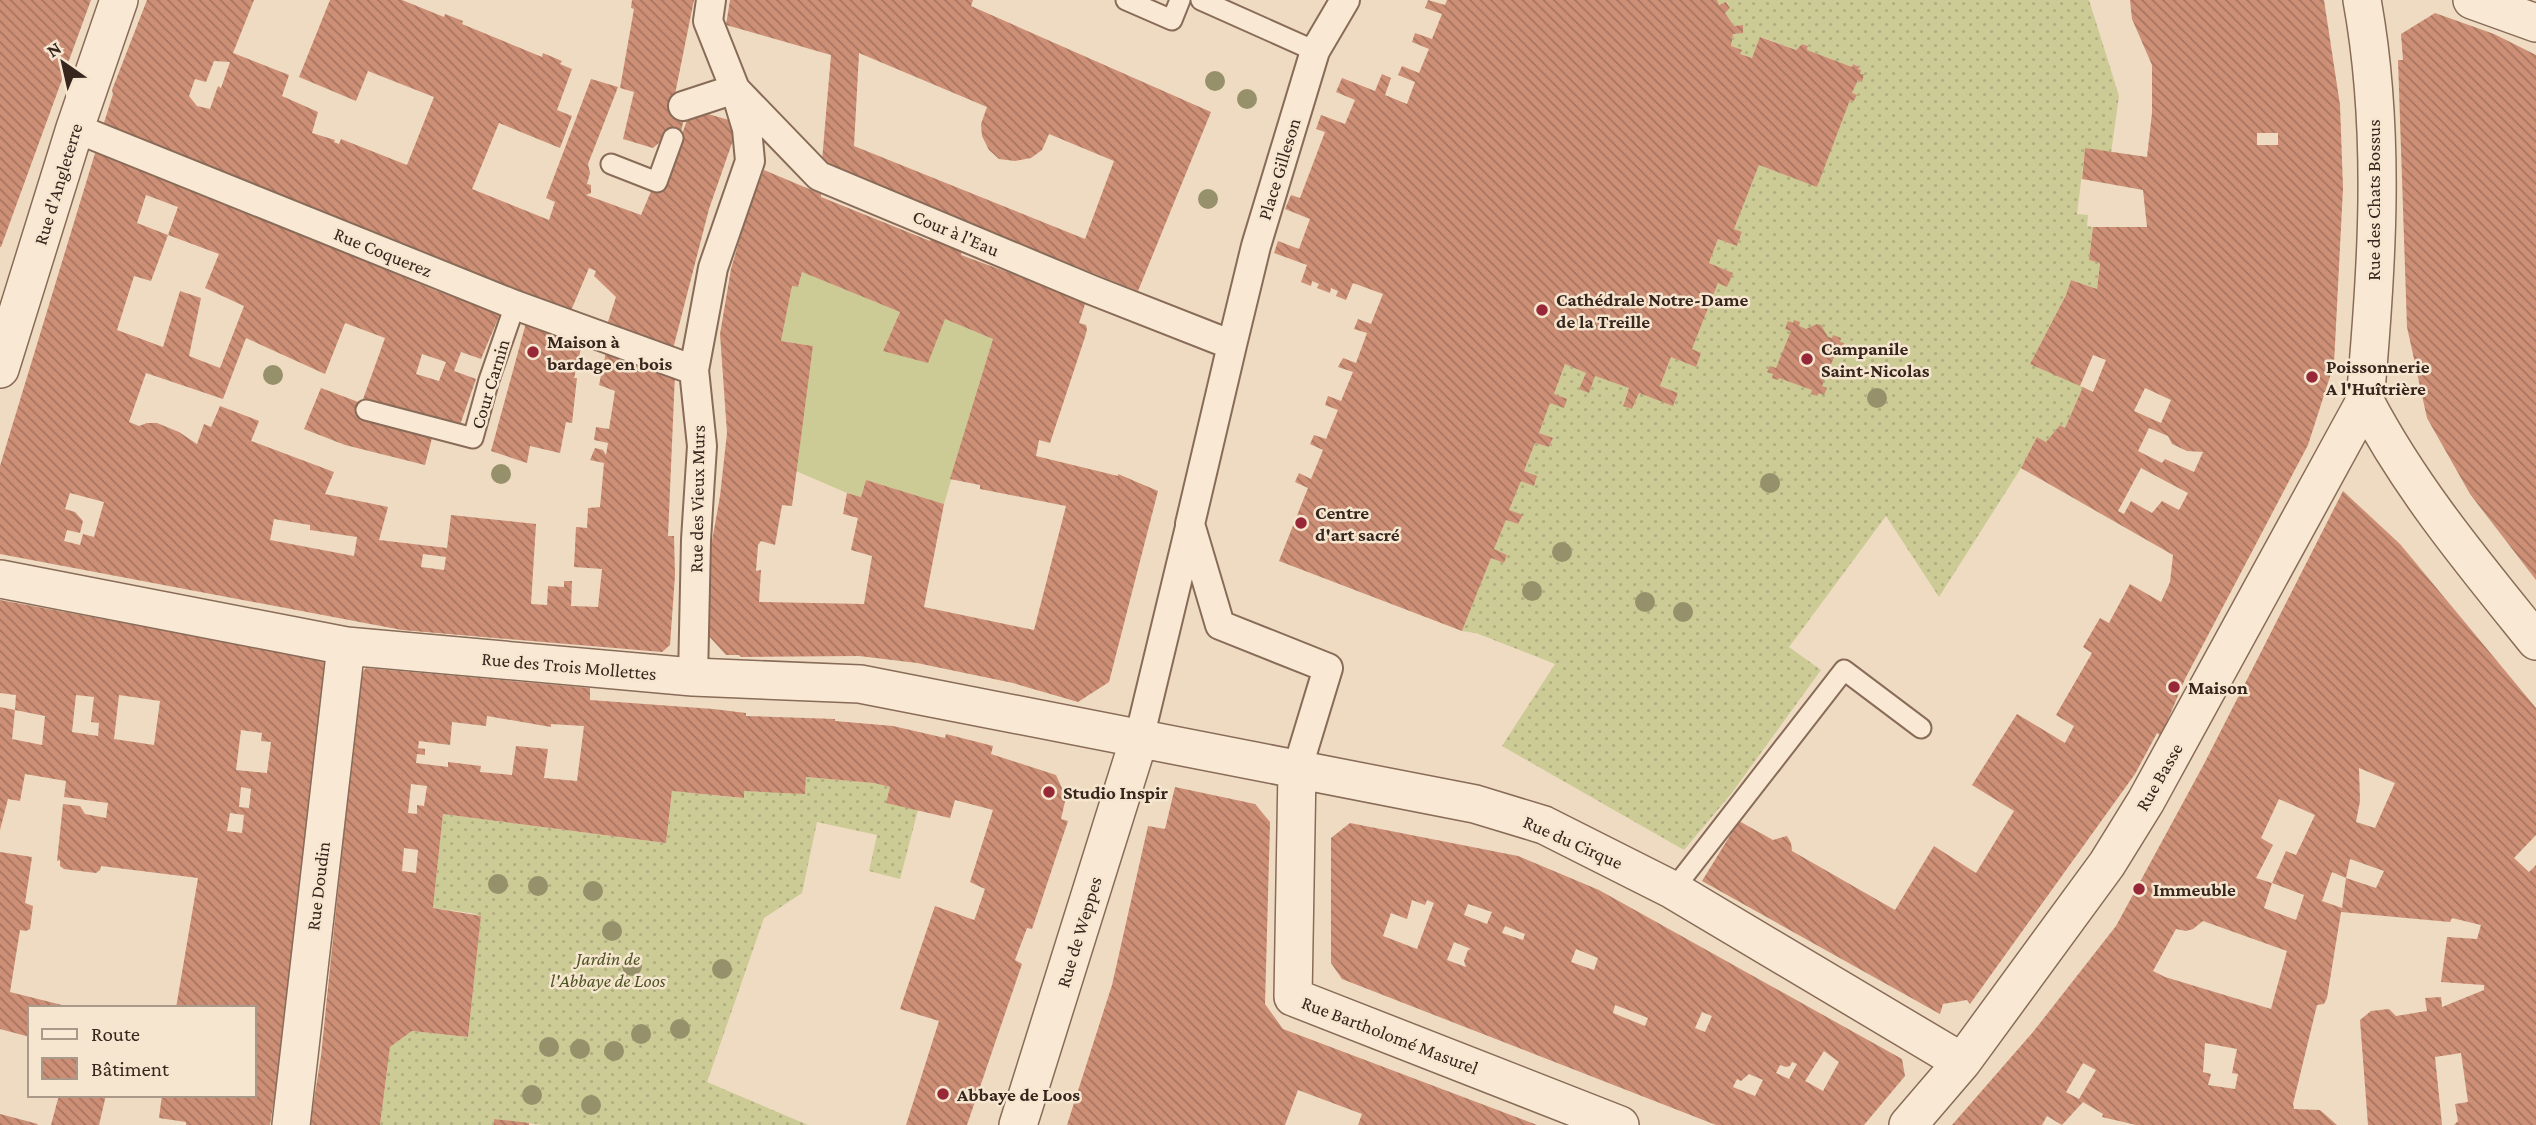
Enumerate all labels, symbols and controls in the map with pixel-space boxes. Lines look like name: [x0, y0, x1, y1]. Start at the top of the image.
north arrow: [28, 28, 98, 98]
text: N: [43, 37, 65, 62]
street label: Place Gilleson: [1254, 116, 1304, 222]
street label: Rue des Chats Bossus: [2363, 119, 2384, 281]
street label: Rue d'Angleterre: [30, 121, 86, 247]
street label: Cour à l'Eau: [910, 205, 1002, 261]
street label: Rue Coquerez: [331, 223, 435, 281]
place label: Cathédrale Notre-Dame de la Treille: [1556, 289, 1749, 332]
marker: Cathédrale Notre-Dame de la Treille: [1534, 302, 1550, 318]
place label: Maison à bardage en bois: [546, 331, 672, 374]
street label: Cour Carnin: [466, 336, 514, 432]
place label: Campanile Saint-Nicolas: [1821, 338, 1930, 381]
marker: Maison à bardage en bois: [525, 344, 541, 360]
marker: Campanile Saint-Nicolas: [1799, 351, 1815, 367]
place label: Poissonnerie A l'Huîtrière: [2325, 356, 2430, 399]
marker: Poissonnerie A l'Huîtrière: [2304, 369, 2320, 385]
street label: Rue des Vieux Murs: [685, 425, 709, 573]
place label: Centre d'art sacré: [1315, 502, 1400, 545]
marker: Centre d'art sacré: [1293, 515, 1309, 531]
street label: Rue des Trois Mollettes: [481, 648, 657, 684]
place label: Maison: [2188, 677, 2248, 698]
marker: Maison: [2166, 679, 2182, 695]
street label: Rue Basse: [2131, 739, 2187, 815]
place label: Studio Inspir: [1063, 782, 1169, 803]
marker: Studio Inspir: [1041, 784, 1057, 800]
street label: Rue du Cirque: [1520, 811, 1626, 873]
street label: Rue Doudin: [302, 840, 334, 932]
street label: Rue de Weppes: [1052, 874, 1106, 990]
place label: Immeuble: [2153, 879, 2236, 900]
marker: Immeuble: [2131, 881, 2147, 897]
park label: Jardin de l'Abbaye de Loos: [550, 948, 666, 991]
street label: Rue Bartholomé Masurel: [1299, 992, 1481, 1078]
legend: [28, 1006, 256, 1097]
text: Route: [91, 1022, 140, 1046]
text: Bâtiment: [91, 1057, 170, 1081]
place label: Abbaye de Loos: [956, 1084, 1080, 1105]
marker: Abbaye de Loos: [935, 1086, 951, 1102]

